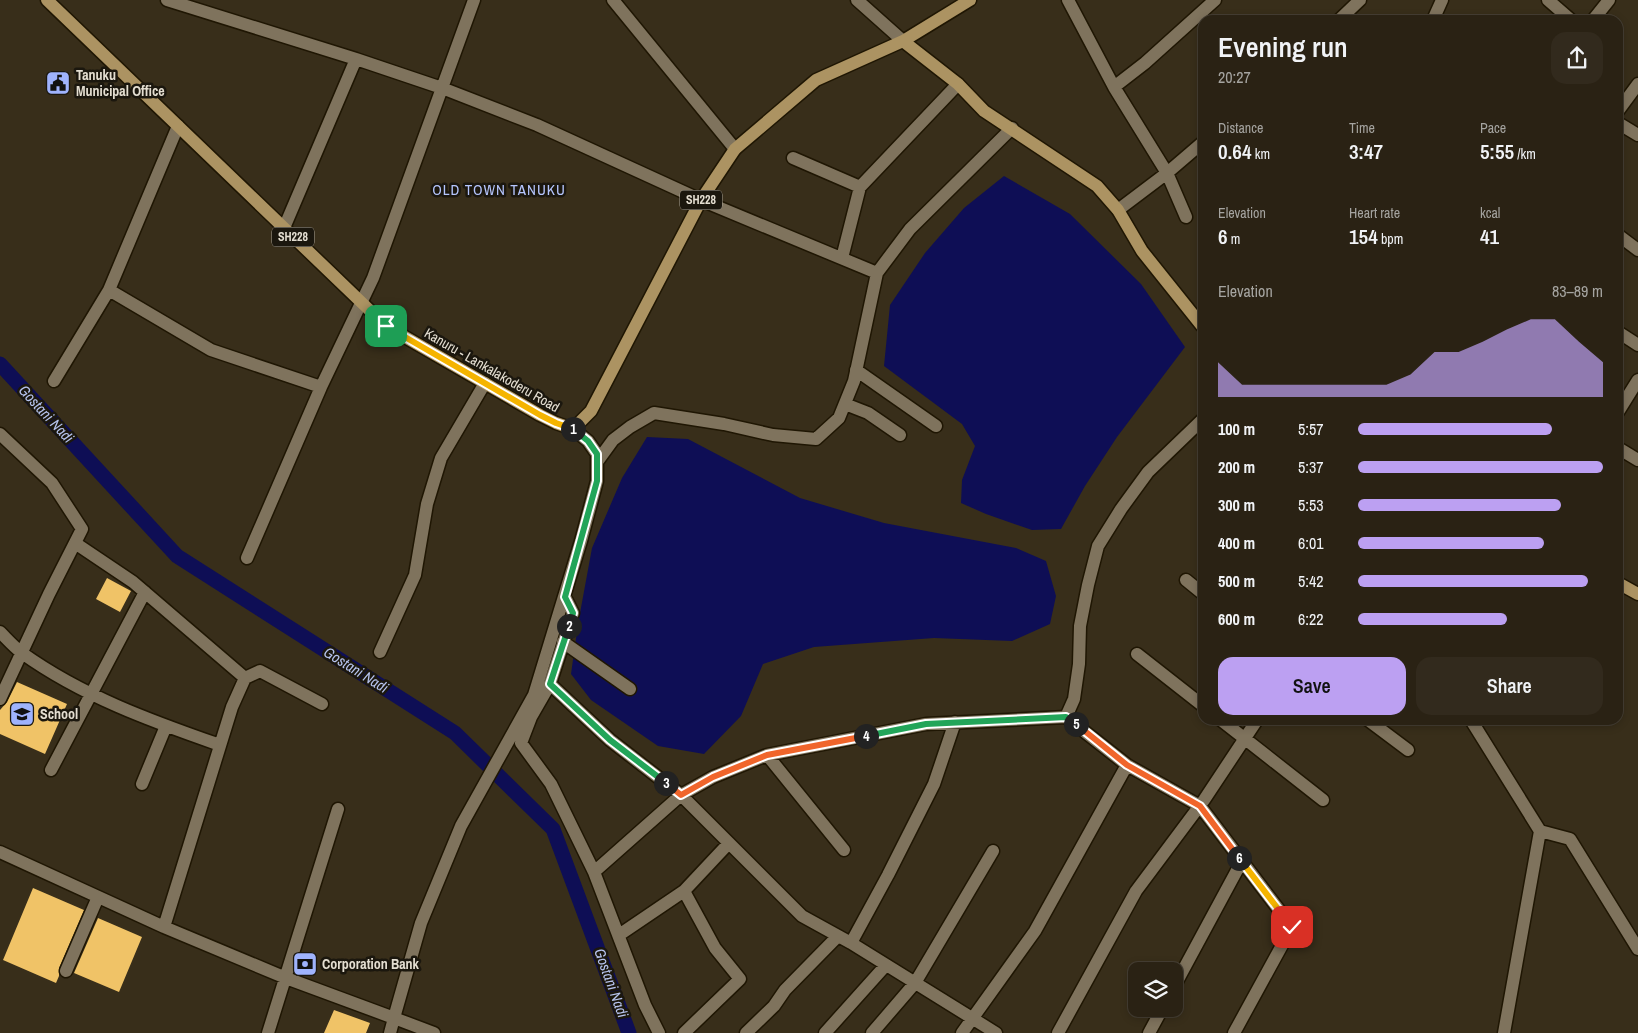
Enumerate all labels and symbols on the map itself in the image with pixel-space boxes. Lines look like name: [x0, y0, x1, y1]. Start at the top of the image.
place label: Tanuku Municipal Office: [76, 66, 165, 100]
public building icon: Tanuku Municipal Office: [45, 70, 71, 96]
district label: OLD TOWN TANUKU: [432, 179, 566, 200]
road number: SH228: [680, 190, 722, 210]
road number: SH228: [272, 228, 314, 246]
pin: [365, 305, 407, 347]
street label: Kanuru - Lankalakoderu Road: [421, 324, 563, 416]
water label: Gostani Nadi: [14, 380, 79, 448]
pin: 1: [560, 416, 586, 442]
pin: 2: [556, 614, 582, 638]
water label: Gostani Nadi: [320, 641, 393, 698]
school or university icon: School: [9, 701, 35, 727]
place label: School: [40, 705, 78, 723]
pin: 5: [1064, 712, 1088, 736]
pin: 4: [854, 724, 878, 748]
pin: 3: [654, 770, 678, 796]
pin: 6: [1226, 846, 1252, 870]
pin: [1271, 906, 1313, 948]
water label: Gostani Nadi: [589, 945, 634, 1021]
bank icon: Corporation Bank: [292, 951, 318, 977]
place label: Corporation Bank: [322, 955, 420, 973]

